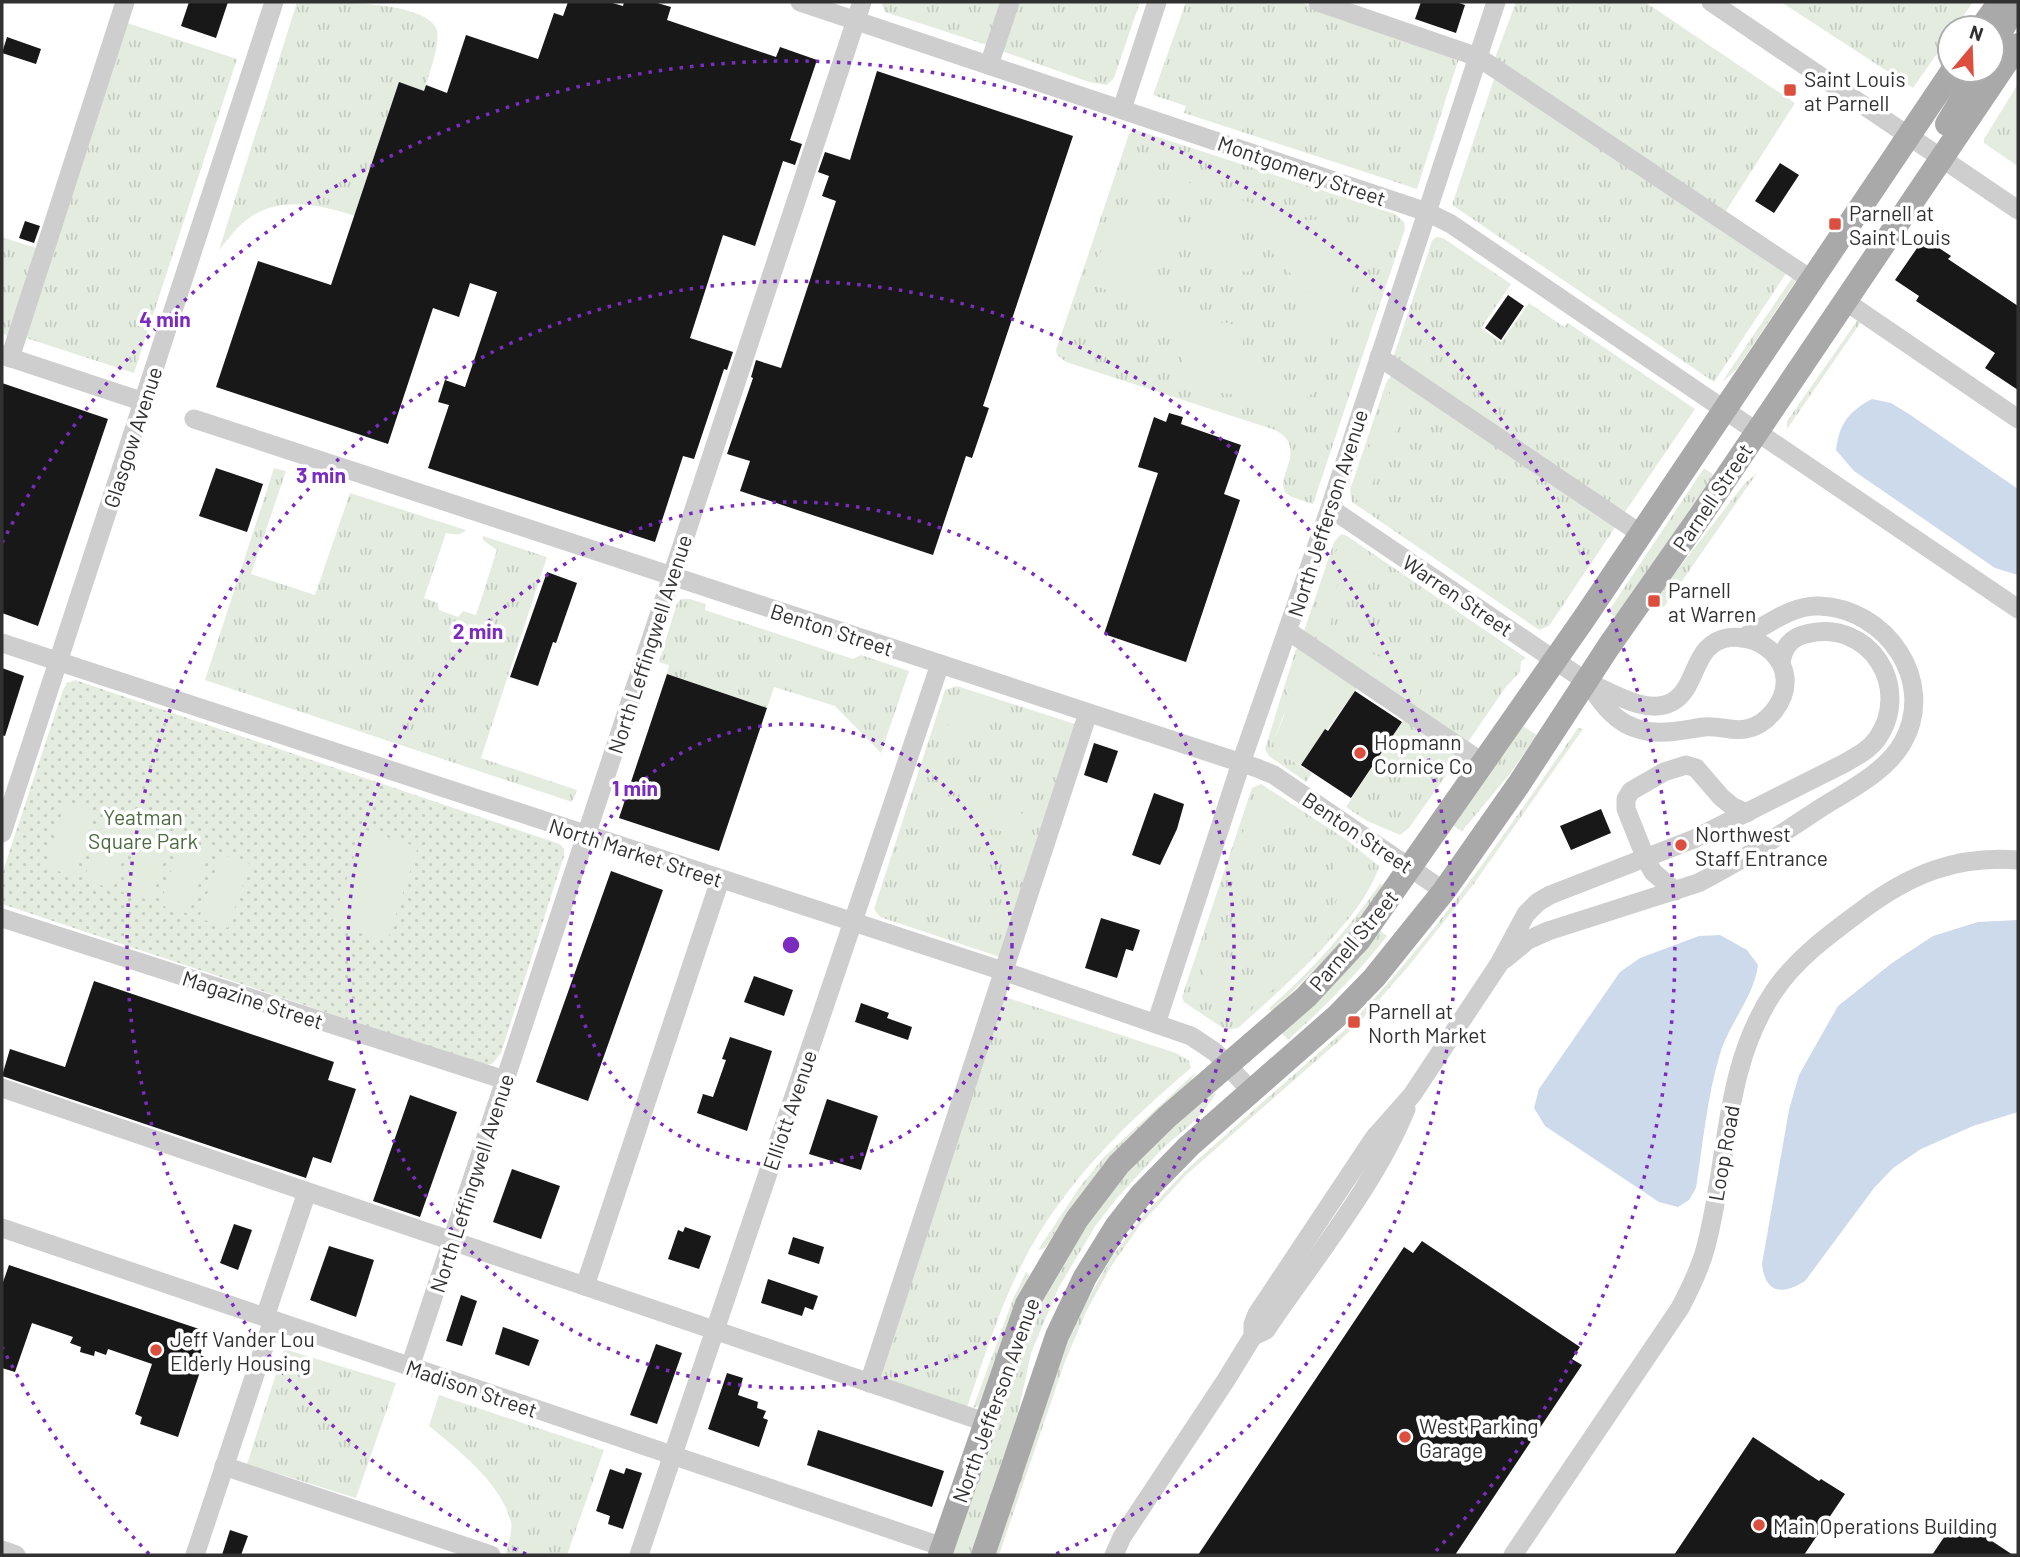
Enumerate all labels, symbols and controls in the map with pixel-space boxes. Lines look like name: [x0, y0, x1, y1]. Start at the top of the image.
north arrow: [1936, 14, 2006, 84]
text: N: [1967, 20, 1986, 45]
place label: Saint Louis at Parnell: [1804, 66, 1906, 115]
marker: Saint Louis at Parnell: [1782, 82, 1798, 98]
street label: Montgomery Street: [1215, 130, 1389, 210]
place label: Parnell at Saint Louis: [1849, 200, 1951, 249]
marker: Parnell at Saint Louis: [1827, 216, 1843, 232]
text: 4 min: [139, 306, 191, 331]
street label: Glasgow Avenue: [97, 363, 167, 511]
street label: North Jefferson Avenue: [1282, 406, 1372, 620]
street label: Parnell Street: [1667, 438, 1757, 556]
text: 3 min: [296, 462, 346, 487]
street label: North Leffingwell Avenue: [602, 531, 696, 757]
street label: Warren Street: [1398, 549, 1518, 641]
place label: Parnell at Warren: [1668, 577, 1756, 626]
marker: Parnell at Warren: [1646, 593, 1662, 609]
street label: Benton Street: [768, 597, 896, 661]
text: 2 min: [453, 618, 503, 643]
place label: Hopmann Cornice Co: [1374, 729, 1473, 778]
marker: Hopmann Cornice Co: [1352, 745, 1368, 761]
text: 1 min: [612, 775, 658, 800]
street label: Benton Street: [1298, 786, 1418, 878]
park label: Yeatman Square Park: [88, 804, 198, 853]
street label: North Market Street: [546, 812, 726, 892]
place label: Northwest Staff Entrance: [1695, 821, 1828, 870]
marker: Northwest Staff Entrance: [1673, 837, 1689, 853]
street label: Parnell Street: [1303, 884, 1403, 996]
centre of rings: [779, 933, 803, 957]
street label: Magazine Street: [180, 965, 326, 1033]
place label: Parnell at North Market: [1368, 998, 1487, 1047]
marker: Parnell at North Market: [1346, 1014, 1362, 1030]
street label: Elliott Avenue: [757, 1047, 821, 1173]
street label: North Leffingwell Avenue: [424, 1070, 518, 1296]
street label: Loop Road: [1702, 1103, 1744, 1203]
street label: North Jefferson Avenue: [946, 1294, 1044, 1506]
place label: Jeff Vander Lou Elderly Housing: [170, 1326, 315, 1375]
marker: Jeff Vander Lou Elderly Housing: [148, 1342, 164, 1358]
street label: Madison Street: [403, 1354, 541, 1422]
place label: West Parking Garage: [1419, 1413, 1539, 1462]
marker: West Parking Garage: [1397, 1429, 1413, 1445]
place label: Main Operations Building: [1773, 1513, 1997, 1538]
marker: Main Operations Building: [1751, 1517, 1767, 1533]

